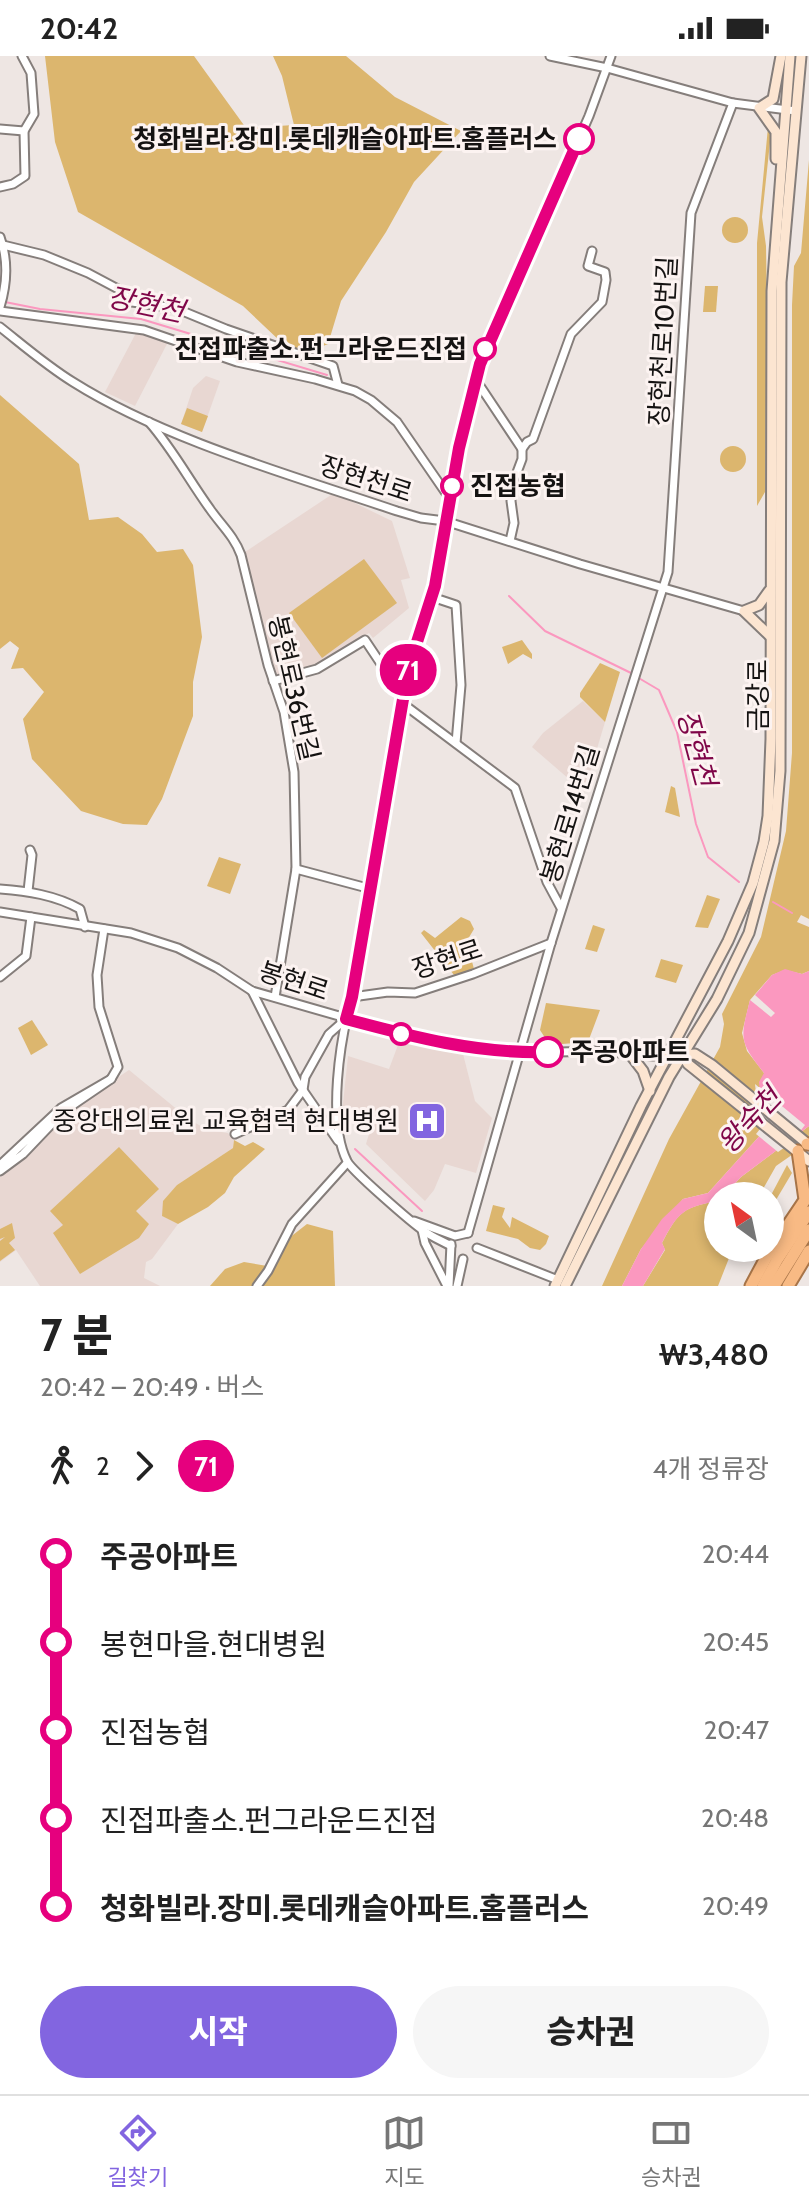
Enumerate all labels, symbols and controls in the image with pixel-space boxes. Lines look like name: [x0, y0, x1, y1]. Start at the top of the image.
text: 20:42: [40, 10, 118, 47]
place label: 청화빌라.장미.롯데캐슬아파트.홈플러스: [133, 123, 557, 155]
marker: 청화빌라.장미.롯데캐슬아파트.홈플러스: [564, 124, 594, 154]
street label: 장현천로10번길: [643, 255, 683, 427]
water label: 장현천: [105, 279, 190, 329]
place label: 진접파출소.펀그라운드진접: [174, 333, 467, 365]
marker: 진접파출소.펀그라운드진접: [474, 338, 496, 360]
street label: 장현천로: [316, 449, 416, 509]
place label: 진접농협: [470, 470, 566, 502]
marker: 진접농협: [441, 475, 463, 497]
street label: 봉현로36번길: [262, 612, 326, 764]
line badge: 71: [372, 644, 444, 696]
text: 71: [396, 653, 420, 687]
street label: 금강로: [742, 659, 774, 731]
water label: 장현천: [671, 706, 724, 793]
street label: 봉현로14번길: [534, 741, 606, 887]
street label: 장현로: [408, 933, 486, 985]
street label: 봉현로: [255, 955, 333, 1007]
unlabelled marker: [390, 1023, 412, 1045]
place label: 주공아파트: [570, 1036, 690, 1068]
marker: 주공아파트: [533, 1037, 563, 1067]
water label: 왕숙천: [710, 1078, 790, 1160]
hospital icon: 중앙대의료원 교육협력 현대병원: [406, 1100, 448, 1142]
place label: 중앙대의료원 교육협력 현대병원: [52, 1105, 399, 1137]
north arrow: [704, 1182, 784, 1262]
map controls: [704, 1182, 784, 1262]
text: 7 분: [40, 1309, 113, 1362]
text: ₩3,480: [659, 1336, 769, 1373]
text: 20:42 – 20:49 · 버스: [40, 1371, 264, 1403]
icon: walk: [40, 1444, 84, 1488]
icon: forward: [122, 1444, 166, 1488]
text: 71: [194, 1449, 218, 1483]
text: 2: [96, 1450, 110, 1482]
text: 4개 정류장: [652, 1453, 769, 1485]
text: 주공아파트: [100, 1538, 238, 1575]
text: 20:44: [702, 1538, 769, 1570]
text: 봉현마을.현대병원: [100, 1626, 327, 1663]
text: 20:45: [703, 1626, 769, 1658]
text: 진접농협: [100, 1714, 210, 1751]
text: 20:47: [704, 1714, 769, 1746]
text: 진접파출소.펀그라운드진접: [100, 1802, 437, 1839]
text: 20:48: [701, 1802, 769, 1834]
text: 청화빌라.장미.롯데캐슬아파트.홈플러스: [100, 1890, 589, 1927]
text: 20:49: [702, 1890, 769, 1922]
button: 시작: [40, 1986, 397, 2078]
button: 승차권: [413, 1986, 769, 2078]
tab: 길찾기: [107, 2111, 168, 2191]
tab: 지도: [382, 2111, 426, 2191]
tab: 승차권: [641, 2111, 702, 2191]

